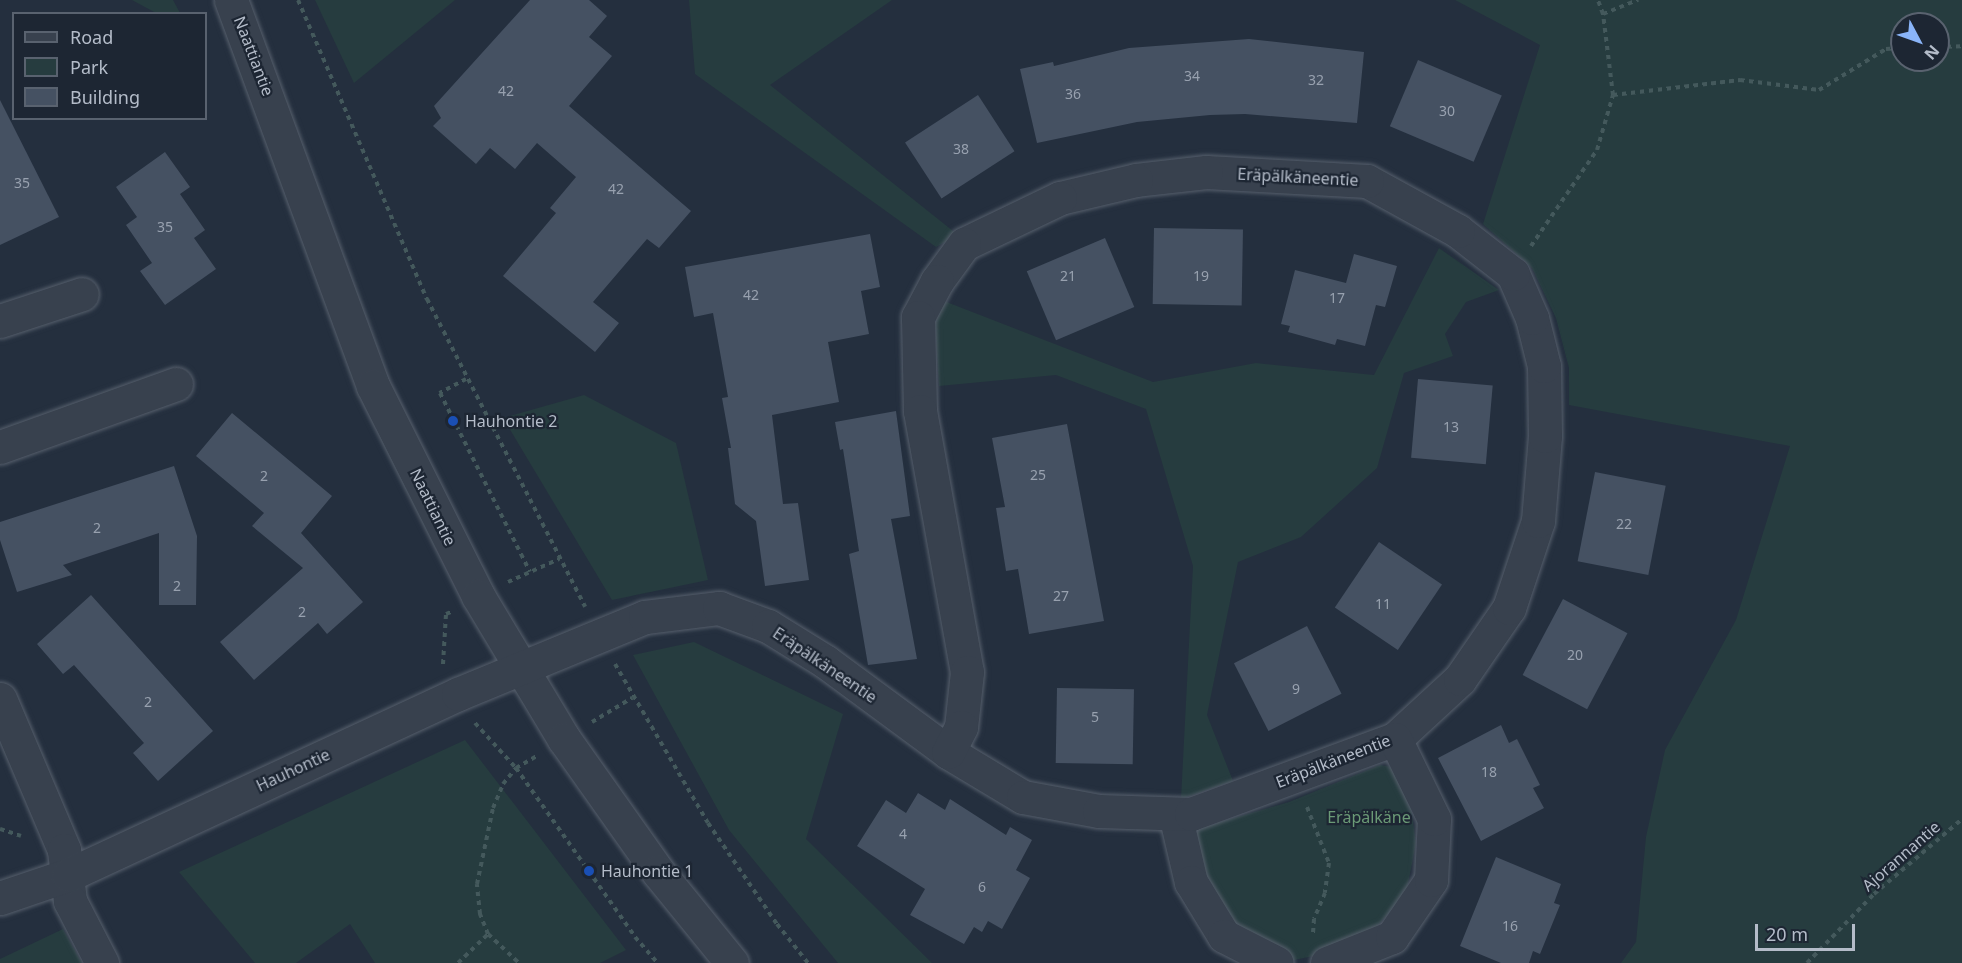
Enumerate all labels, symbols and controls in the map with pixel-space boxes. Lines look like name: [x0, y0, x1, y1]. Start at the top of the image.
legend: [12, 12, 207, 120]
north arrow: [1890, 12, 1950, 72]
street label: Naattiantie: [230, 14, 278, 98]
text: Road: [70, 25, 113, 49]
text: N: [1920, 40, 1945, 65]
text: Park: [70, 55, 108, 79]
house number: 34: [1184, 68, 1200, 84]
house number: 32: [1308, 72, 1324, 88]
house number: 42: [498, 83, 514, 99]
text: Building: [70, 85, 140, 109]
house number: 36: [1065, 86, 1081, 102]
house number: 30: [1439, 103, 1455, 119]
house number: 38: [953, 141, 969, 157]
street label: Eräpälkäneentie: [1237, 164, 1359, 190]
house number: 35: [14, 175, 30, 191]
house number: 42: [608, 181, 624, 197]
house number: 35: [157, 219, 173, 235]
house number: 21: [1060, 268, 1076, 284]
house number: 19: [1193, 268, 1209, 284]
house number: 42: [743, 287, 759, 303]
house number: 17: [1329, 290, 1345, 306]
place label: Hauhontie 2: [465, 411, 557, 431]
marker: Hauhontie 2: [446, 414, 460, 428]
house number: 13: [1443, 419, 1459, 435]
street label: Naattiantie: [406, 465, 460, 549]
house number: 25: [1030, 467, 1046, 483]
house number: 2: [260, 468, 268, 484]
house number: 22: [1616, 516, 1632, 532]
house number: 2: [93, 520, 101, 536]
house number: 2: [173, 578, 181, 594]
house number: 27: [1053, 588, 1069, 604]
house number: 11: [1375, 596, 1391, 612]
house number: 2: [298, 604, 306, 620]
street label: Eräpälkäneentie: [769, 623, 881, 707]
house number: 20: [1567, 647, 1583, 663]
house number: 9: [1292, 681, 1300, 697]
house number: 2: [144, 694, 152, 710]
house number: 5: [1091, 709, 1099, 725]
street label: Eräpälkäneentie: [1273, 730, 1393, 792]
street label: Hauhontie: [253, 745, 333, 795]
house number: 18: [1481, 764, 1497, 780]
park label: Eräpälkäne: [1327, 807, 1411, 827]
street label: Ajorannantie: [1858, 817, 1944, 895]
house number: 4: [899, 826, 907, 842]
place label: Hauhontie 1: [601, 861, 693, 881]
marker: Hauhontie 1: [582, 864, 596, 878]
house number: 6: [978, 879, 986, 895]
scale bar: [1758, 912, 1858, 950]
house number: 16: [1502, 918, 1518, 934]
text: 20 m: [1766, 922, 1808, 946]

